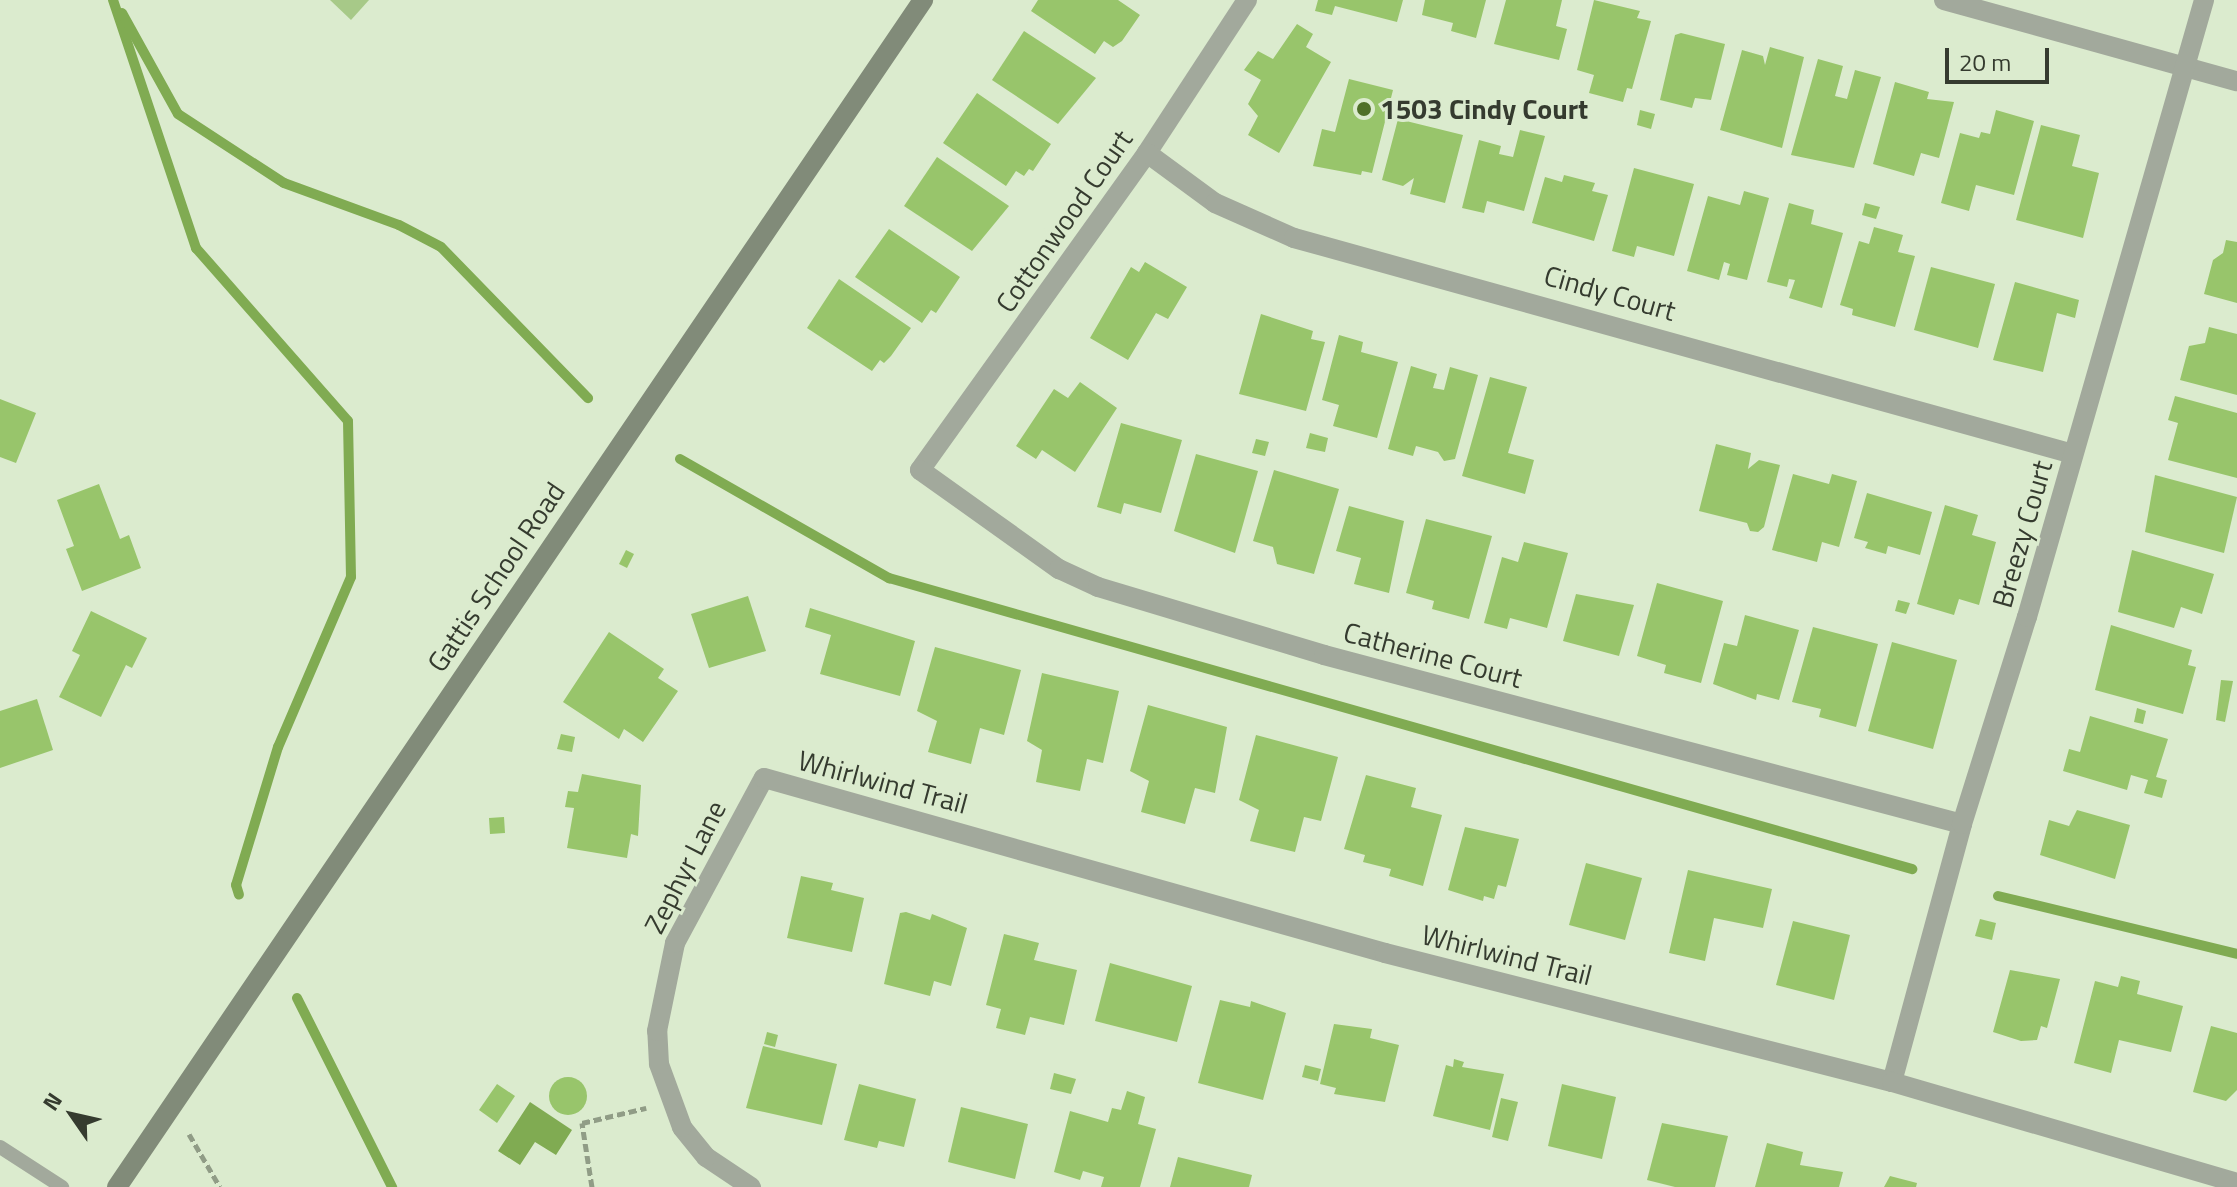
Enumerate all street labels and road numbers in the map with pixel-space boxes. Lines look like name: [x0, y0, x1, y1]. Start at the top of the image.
street label: Cottonwood Court: [989, 123, 1139, 319]
street label: Cindy Court: [1540, 258, 1680, 328]
street label: Breezy Court: [1985, 457, 2059, 611]
street label: Gattis School Road: [420, 476, 572, 678]
street label: Catherine Court: [1340, 615, 1526, 695]
street label: Whirlwind Trail: [794, 743, 972, 821]
street label: Zephyr Lane: [637, 795, 733, 939]
street label: Whirlwind Trail: [1418, 918, 1596, 992]

